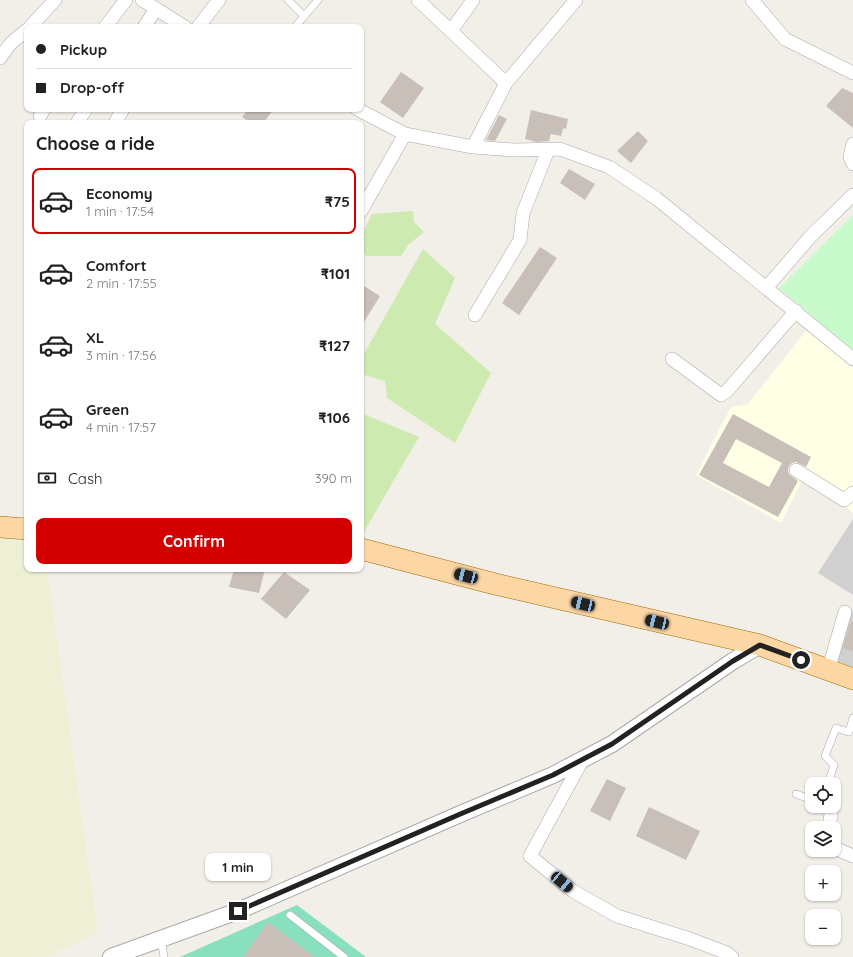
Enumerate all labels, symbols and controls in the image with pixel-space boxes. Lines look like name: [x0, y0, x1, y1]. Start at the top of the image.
text: Pickup: [60, 40, 107, 59]
text: Drop-off: [60, 78, 124, 97]
text: Choose a ride: [36, 132, 155, 155]
icon: car: [38, 183, 74, 219]
text: Economy: [86, 184, 153, 203]
text: ₹75: [325, 192, 350, 211]
text: 1 min · 17:54: [86, 203, 154, 219]
icon: car: [38, 255, 74, 291]
text: Comfort: [86, 256, 147, 275]
text: ₹101: [321, 264, 350, 283]
text: 2 min · 17:55: [86, 275, 157, 291]
icon: car: [38, 327, 74, 363]
text: XL: [86, 328, 104, 347]
text: ₹127: [319, 336, 350, 355]
text: 3 min · 17:56: [86, 347, 156, 363]
icon: car: [38, 399, 74, 435]
text: Green: [86, 400, 129, 419]
text: ₹106: [318, 408, 350, 427]
text: 4 min · 17:57: [86, 419, 156, 435]
icon: cash: [36, 467, 58, 489]
text: Cash: [68, 469, 102, 488]
text: 390 m: [315, 470, 352, 486]
button: Confirm: [36, 518, 352, 564]
car: [453, 567, 479, 585]
car: [570, 595, 596, 613]
car: [644, 613, 670, 631]
route start: [792, 651, 810, 669]
map controls: [805, 777, 841, 945]
button: locate: [805, 777, 841, 813]
button: layers: [805, 821, 841, 857]
callout: 1 min: [205, 853, 271, 881]
text: 1 min: [222, 859, 254, 875]
button: +: [805, 865, 841, 901]
car: [549, 870, 575, 894]
route end: [229, 902, 247, 920]
button: −: [805, 909, 841, 945]

